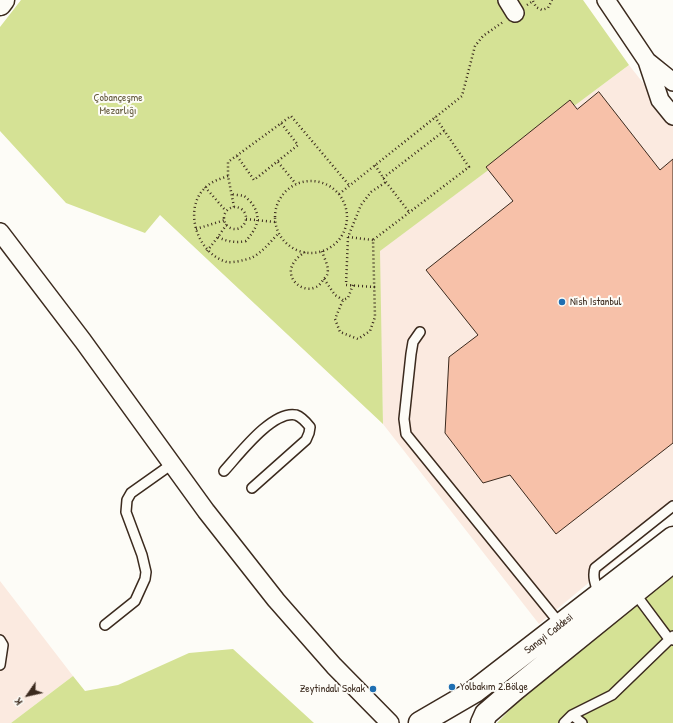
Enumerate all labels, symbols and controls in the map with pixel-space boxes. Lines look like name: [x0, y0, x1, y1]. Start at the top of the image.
park label: Çobançeşme Mezarlığı: [93, 91, 143, 117]
place label: Nish Istanbul: [570, 295, 621, 309]
marker: Nish Istanbul: [557, 297, 567, 307]
street label: Sanayi Caddesi: [522, 611, 576, 657]
north arrow: [8, 675, 48, 715]
place label: Yolbakım 2.Bölge: [460, 680, 528, 694]
place label: Zeytindalı Sokak: [300, 682, 365, 696]
marker: Yolbakım 2.Bölge: [447, 682, 457, 692]
marker: Zeytindalı Sokak: [368, 684, 378, 694]
text: K: [11, 695, 25, 708]

